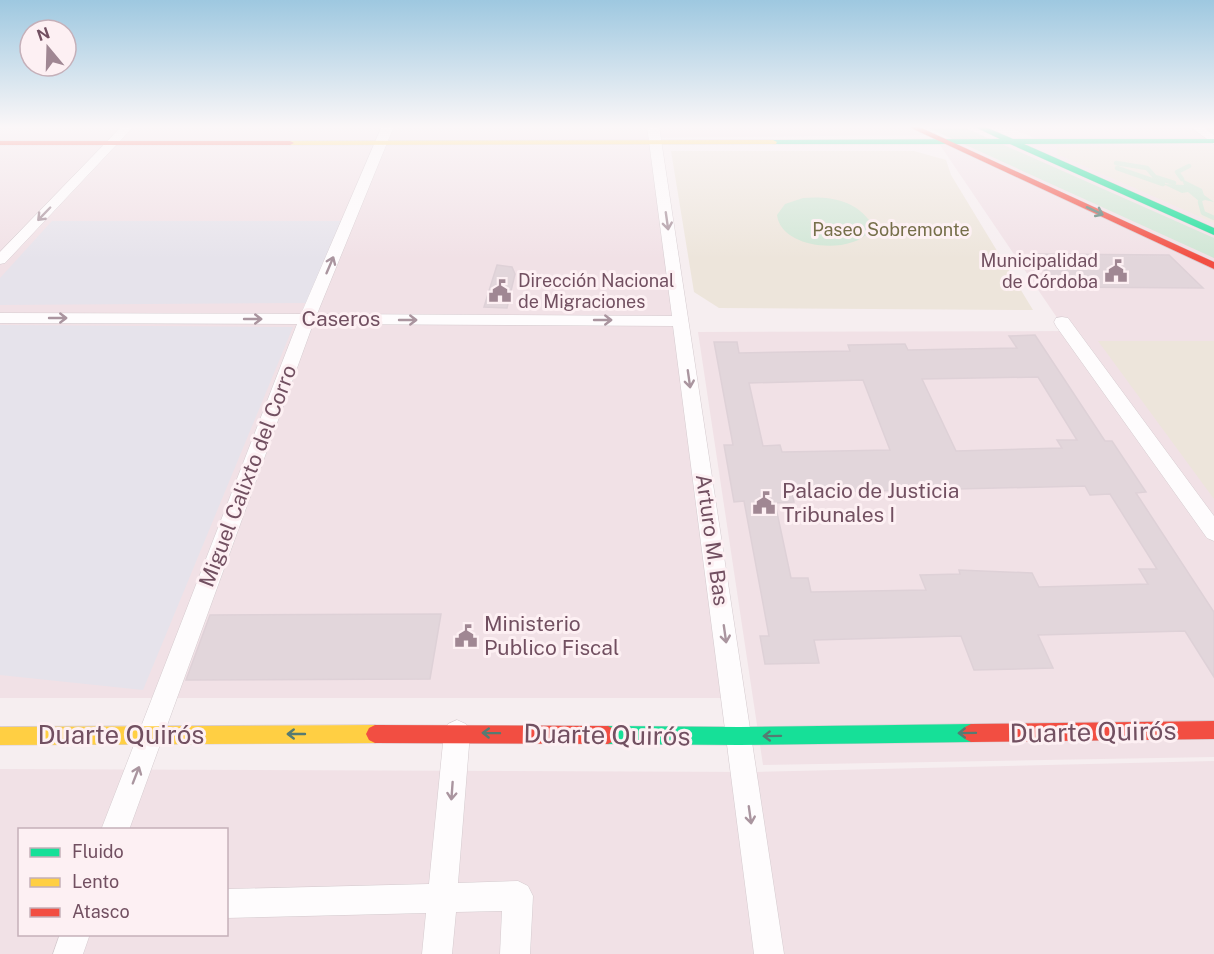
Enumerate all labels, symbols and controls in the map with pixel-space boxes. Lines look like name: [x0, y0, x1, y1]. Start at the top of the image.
north arrow: [18, 18, 78, 78]
text: N: [34, 23, 52, 45]
one-way arrow: [37, 206, 52, 221]
one-way arrow: [1085, 206, 1103, 217]
one-way arrow: [661, 211, 672, 230]
park label: Paseo Sobremonte: [812, 219, 970, 240]
place label: Municipalidad de Córdoba: [981, 250, 1098, 292]
one-way arrow: [325, 256, 336, 275]
public building icon: Municipalidad de Córdoba: [1103, 258, 1129, 284]
place label: Dirección Nacional de Migraciones: [518, 270, 674, 312]
public building icon: Dirección Nacional de Migraciones: [487, 278, 513, 304]
street label: Caseros: [302, 306, 380, 331]
one-way arrow: [48, 312, 68, 324]
one-way arrow: [243, 313, 263, 325]
one-way arrow: [397, 314, 417, 326]
one-way arrow: [592, 314, 612, 326]
street label: Miguel Calixto del Corro: [194, 361, 301, 590]
one-way arrow: [684, 368, 695, 388]
street label: Arturo M. Bas: [691, 473, 734, 607]
place label: Palacio de Justicia Tribunales I: [782, 478, 959, 527]
public building icon: Palacio de Justicia Tribunales I: [751, 490, 777, 516]
place label: Ministerio Publico Fiscal: [484, 611, 619, 660]
public building icon: Ministerio Publico Fiscal: [453, 623, 479, 649]
one-way arrow: [719, 624, 730, 644]
street label: Duarte Quirós: [1009, 715, 1177, 748]
street label: Duarte Quirós: [523, 718, 691, 751]
street label: Duarte Quirós: [38, 719, 204, 750]
one-way arrow: [482, 727, 502, 739]
one-way arrow: [287, 728, 307, 740]
one-way arrow: [957, 728, 977, 739]
one-way arrow: [762, 730, 782, 742]
one-way arrow: [132, 766, 143, 785]
one-way arrow: [446, 781, 457, 801]
one-way arrow: [744, 805, 755, 825]
legend: [18, 828, 228, 936]
text: Fluido: [72, 841, 124, 862]
text: Lento: [72, 871, 119, 892]
text: Atasco: [72, 901, 130, 922]

